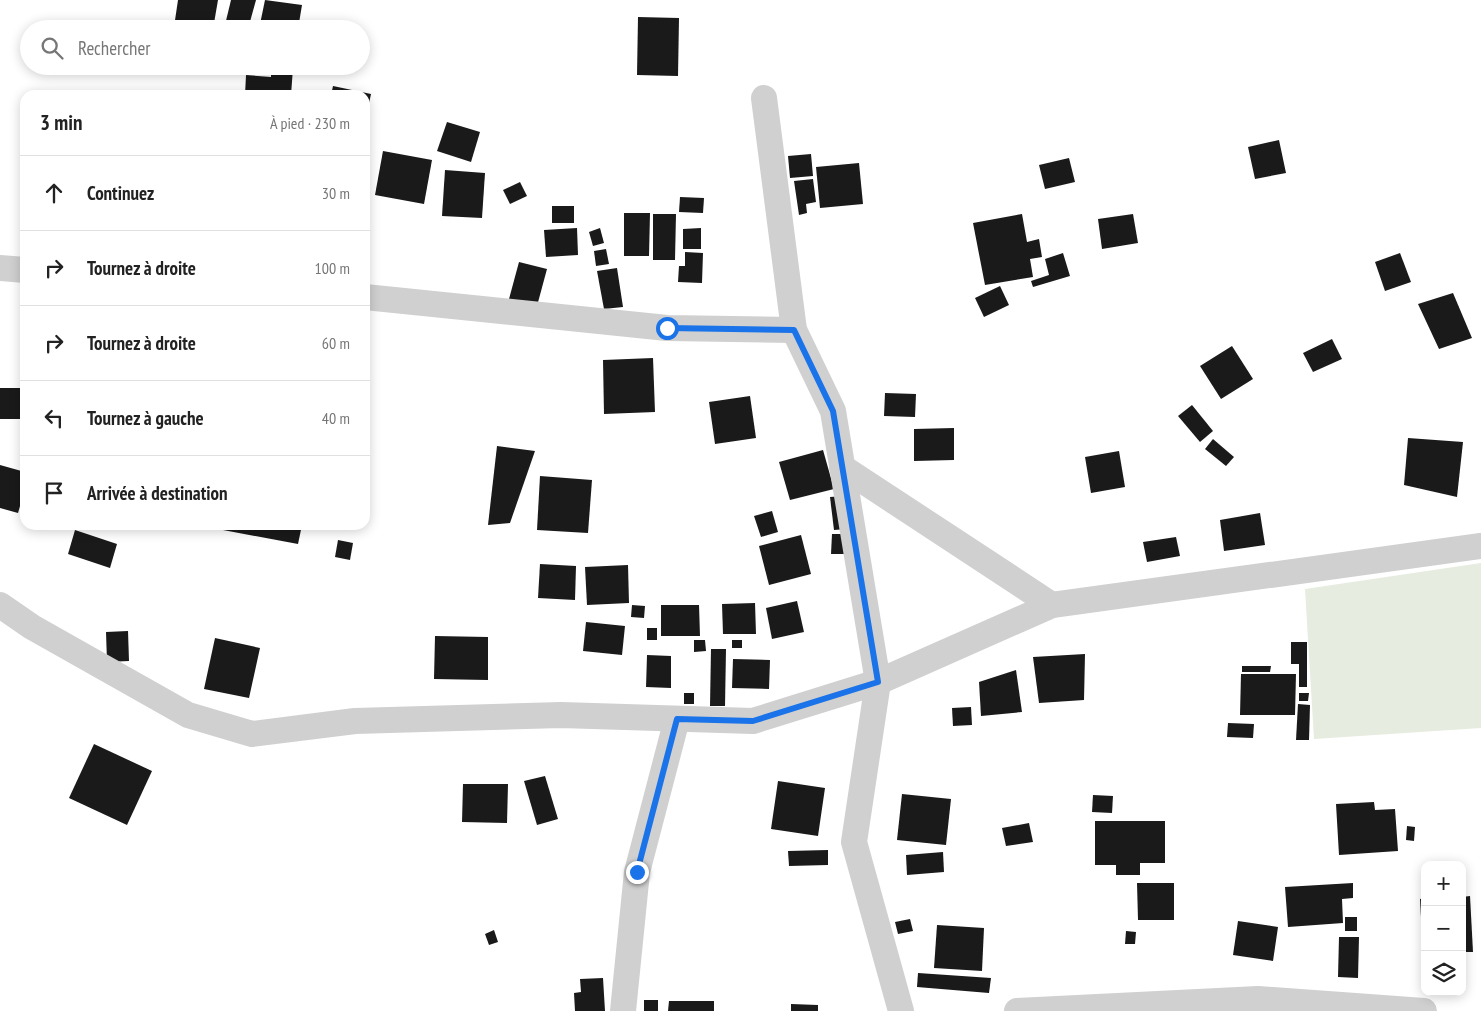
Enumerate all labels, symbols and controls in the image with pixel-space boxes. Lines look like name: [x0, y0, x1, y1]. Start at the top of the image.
search box: [20, 20, 370, 75]
icon: search: [38, 34, 66, 62]
text: Rechercher: [78, 36, 150, 60]
text: 3 min: [40, 109, 82, 136]
text: À pied · 230 m: [270, 113, 350, 133]
icon: ahead: [40, 179, 68, 207]
text: Continuez: [87, 181, 154, 205]
text: 30 m: [322, 183, 350, 203]
icon: right: [40, 254, 68, 282]
text: Tournez à droite: [87, 256, 196, 280]
text: 100 m: [315, 258, 350, 278]
route start: [656, 317, 679, 340]
icon: right: [40, 329, 68, 357]
text: Tournez à droite: [87, 331, 196, 355]
text: 60 m: [322, 333, 350, 353]
icon: left: [40, 404, 68, 432]
text: Tournez à gauche: [87, 406, 204, 430]
text: 40 m: [322, 408, 350, 428]
icon: arrive: [40, 479, 68, 507]
text: Arrivée à destination: [87, 481, 228, 505]
route end: [626, 861, 649, 884]
map controls: [1421, 861, 1466, 996]
button: +: [1421, 861, 1466, 906]
button: −: [1421, 906, 1466, 951]
button: layers: [1421, 951, 1466, 996]

